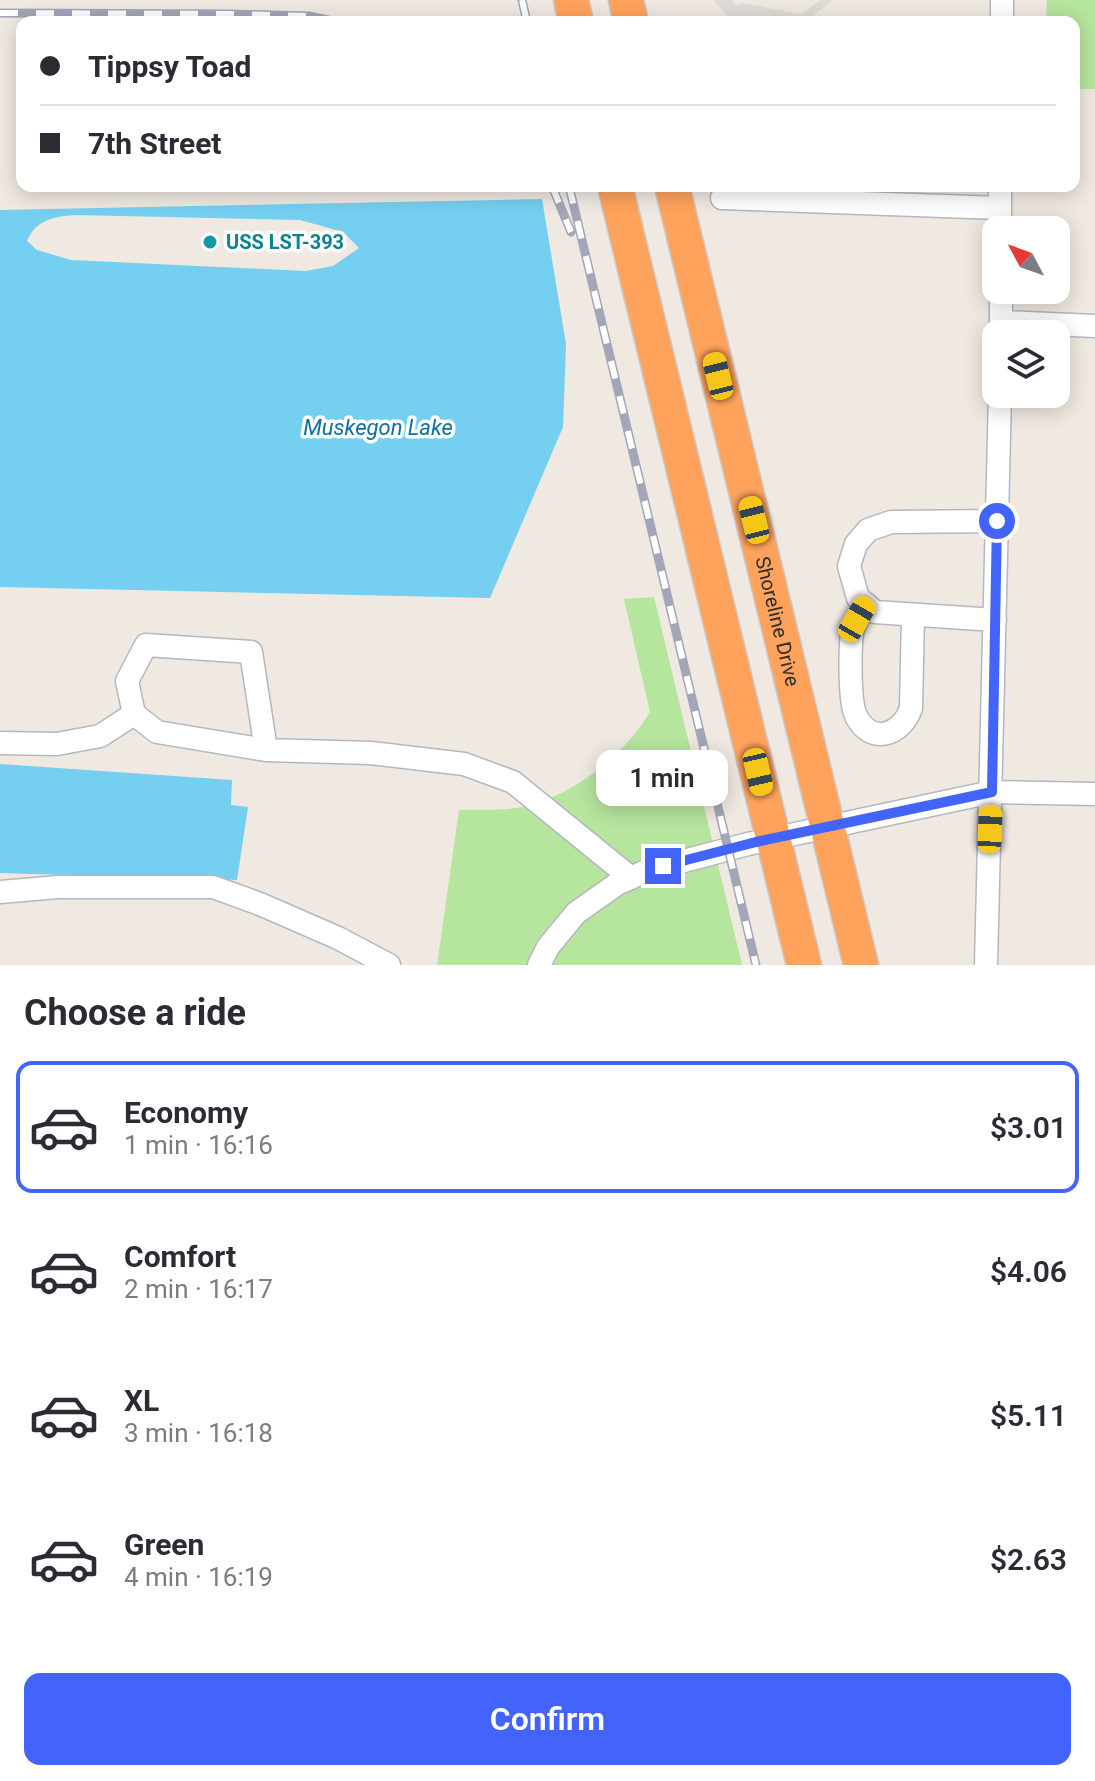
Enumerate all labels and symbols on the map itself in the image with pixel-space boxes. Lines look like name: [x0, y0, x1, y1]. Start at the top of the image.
north arrow: [982, 216, 1070, 304]
place label: USS LST-393: [226, 230, 344, 254]
marker: USS LST-393: [201, 233, 219, 251]
car: [701, 350, 735, 402]
water label: Muskegon Lake: [303, 415, 453, 440]
car: [737, 494, 771, 546]
route start: [979, 503, 1015, 539]
street label: Shoreline Drive: [750, 554, 805, 689]
car: [835, 592, 879, 646]
car: [741, 746, 775, 798]
callout: 1 min: [597, 750, 729, 806]
car: [977, 805, 1003, 853]
route end: [645, 848, 681, 884]

